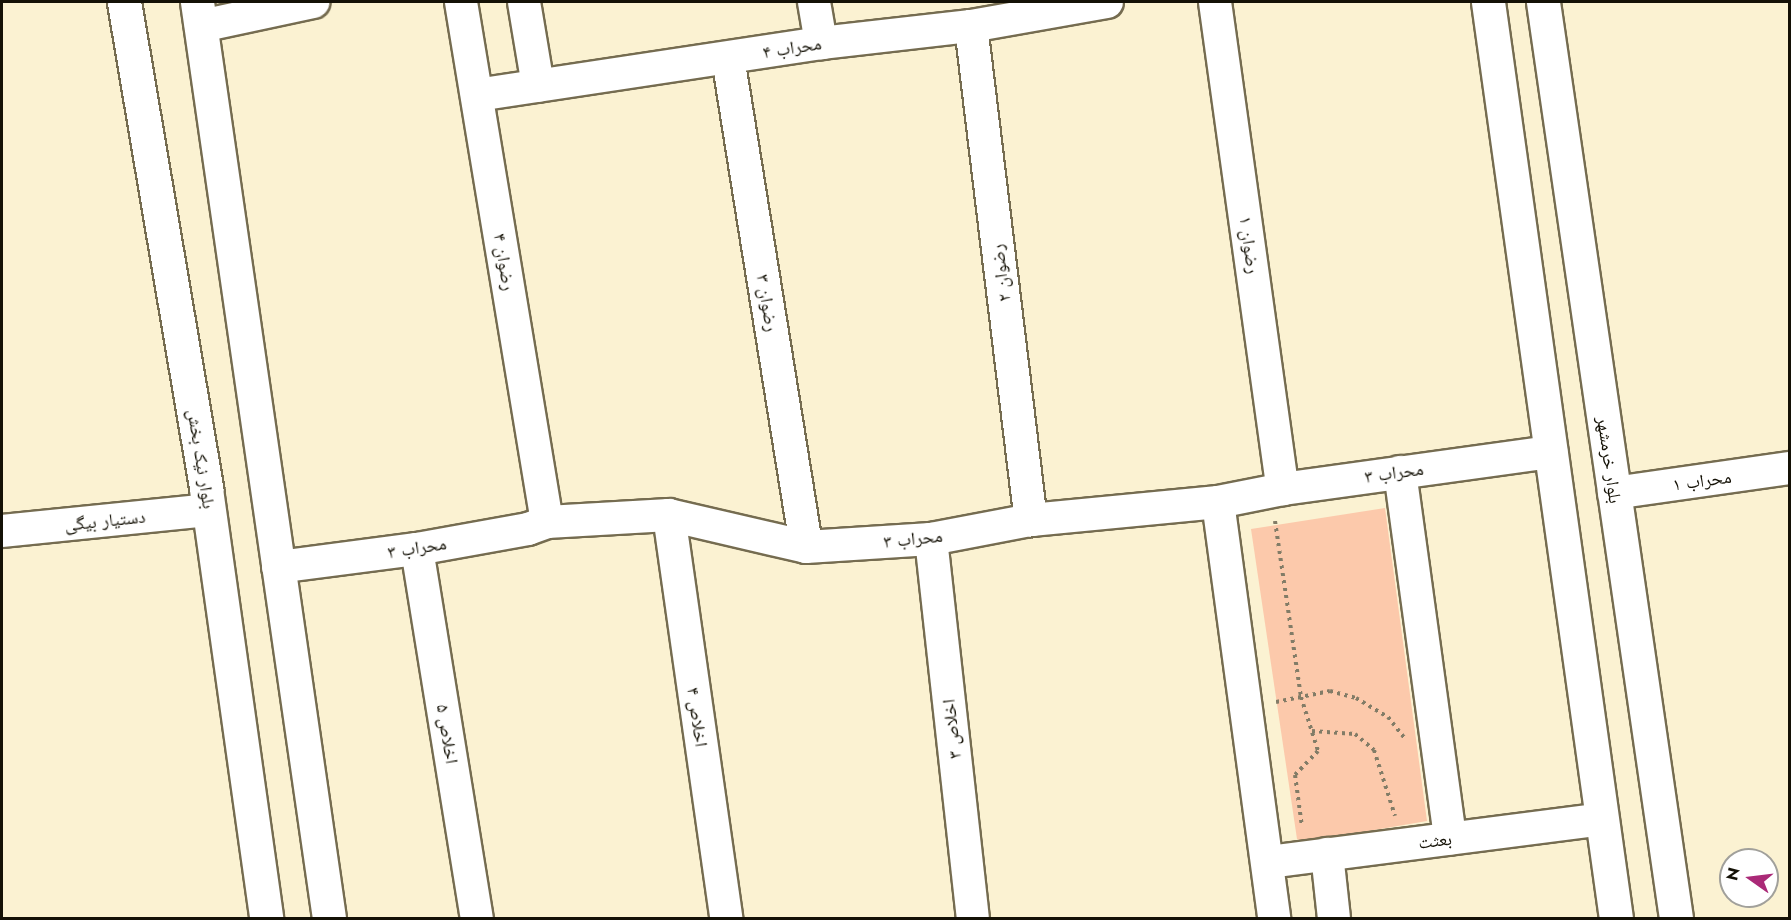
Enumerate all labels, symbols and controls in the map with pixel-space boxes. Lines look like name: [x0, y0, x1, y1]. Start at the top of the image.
street label: محراب ۴: [761, 33, 823, 63]
street label: رضوان ۱: [1234, 215, 1264, 275]
street label: رضوان ۴: [489, 232, 519, 292]
street label: رضوان ۲: [987, 243, 1015, 303]
street label: رضوان ۳: [752, 273, 782, 333]
street label: بلوار نیک بخش: [182, 408, 220, 510]
street label: بلوار خرمشهر: [1592, 415, 1626, 505]
street label: محراب ۳: [1363, 458, 1425, 488]
street label: محراب ۱: [1671, 466, 1733, 496]
street label: دستیار بیگی: [63, 506, 147, 536]
street label: محراب ۳: [882, 525, 944, 553]
street label: محراب ۳: [386, 533, 448, 563]
street label: اخلاص ۴: [682, 686, 712, 748]
street label: اخلاص ۳: [938, 698, 966, 760]
street label: اخلاص ۵: [432, 703, 462, 765]
street label: بعثت: [1417, 828, 1453, 854]
north arrow: [1719, 848, 1779, 908]
text: N: [1720, 865, 1746, 883]

